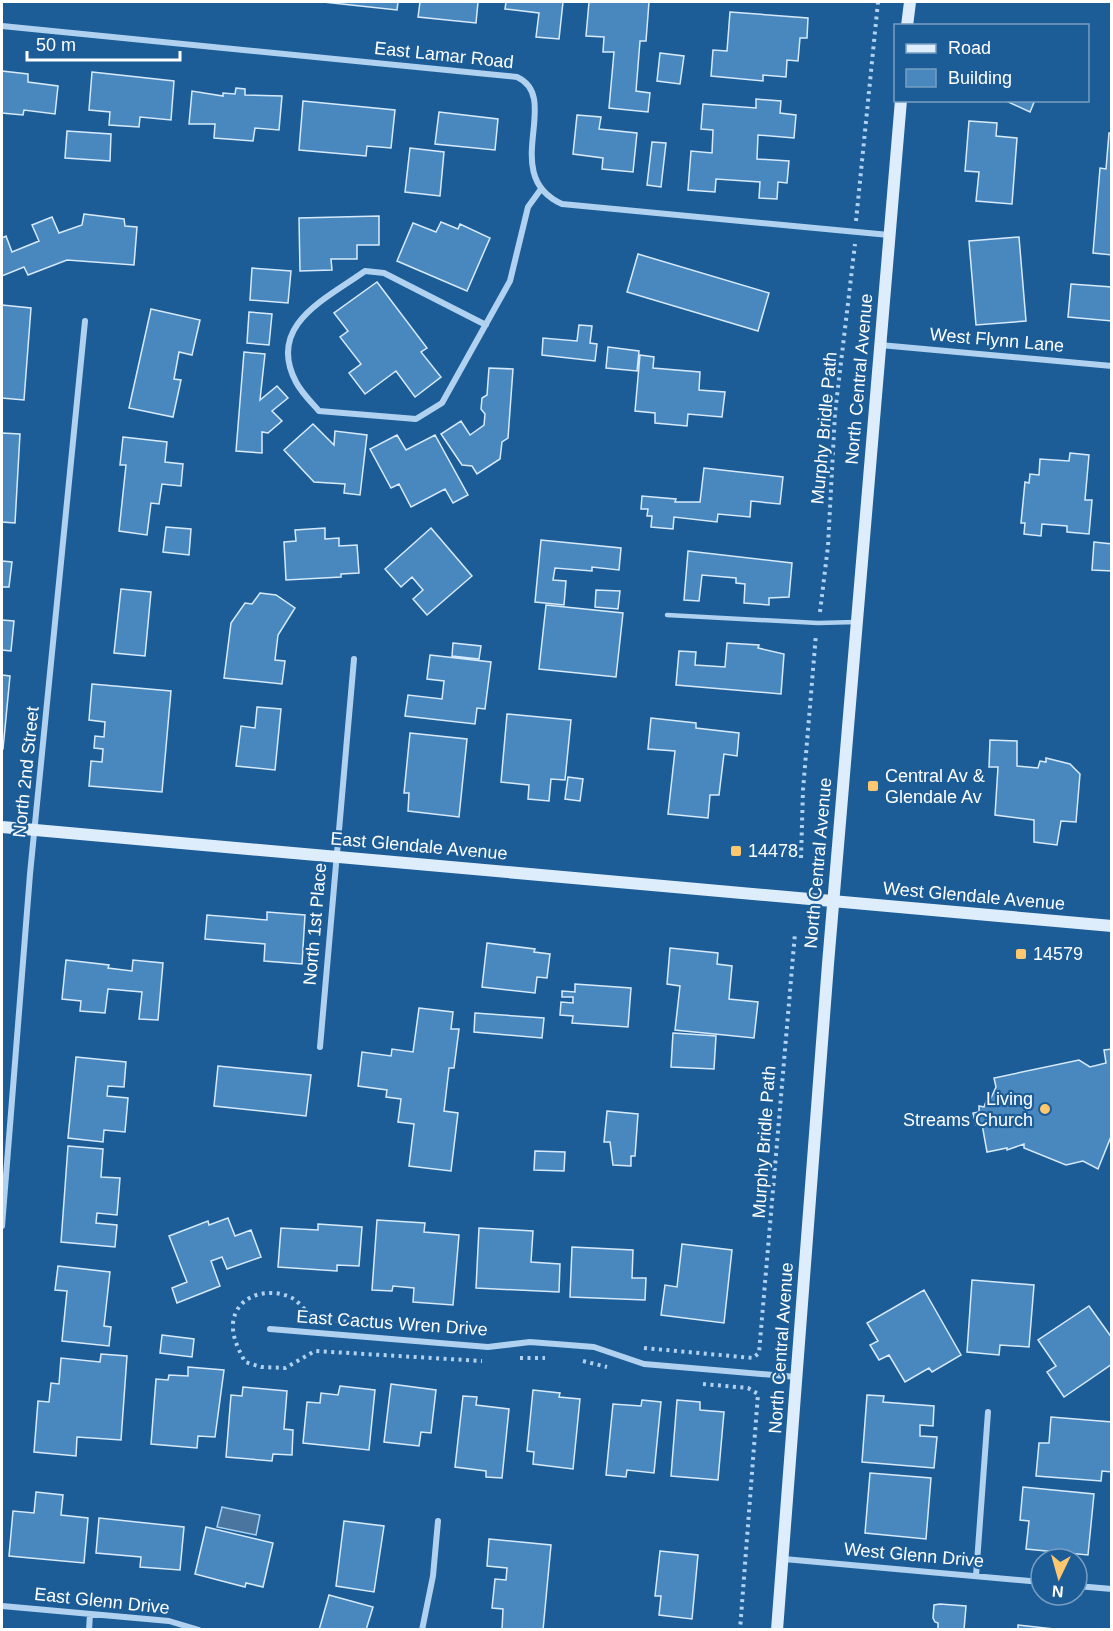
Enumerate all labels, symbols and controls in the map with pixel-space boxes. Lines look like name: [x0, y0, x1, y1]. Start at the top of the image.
scale bar: [27, 24, 180, 62]
legend: [894, 24, 1089, 102]
text: 50 m: [36, 35, 76, 55]
street label: East Lamar Road: [373, 38, 515, 72]
text: Road: [948, 38, 991, 58]
text: Building: [948, 68, 1012, 88]
street label: North Central Avenue: [842, 293, 876, 465]
street label: West Flynn Lane: [929, 324, 1065, 356]
street label: Murphy Bridle Path: [807, 351, 841, 505]
street label: North 2nd Street: [9, 705, 43, 839]
place label: Central Av & Glendale Av: [885, 766, 985, 807]
street label: North Central Avenue: [801, 777, 835, 949]
marker: Central Av & Glendale Av: [866, 779, 880, 793]
street label: East Glendale Avenue: [330, 828, 508, 864]
place label: 14478: [748, 841, 798, 861]
marker: 14478: [729, 844, 743, 858]
street label: North 1st Place: [300, 862, 330, 986]
street label: West Glendale Avenue: [882, 878, 1066, 914]
place label: 14579: [1033, 944, 1083, 964]
marker: 14579: [1014, 947, 1028, 961]
street label: Murphy Bridle Path: [749, 1065, 779, 1219]
place label: Living Streams Church: [903, 1089, 1033, 1130]
marker: Living Streams Church: [1038, 1102, 1052, 1116]
street label: North Central Avenue: [765, 1262, 797, 1434]
street label: East Cactus Wren Drive: [296, 1306, 488, 1340]
street label: West Glenn Drive: [843, 1539, 985, 1571]
north arrow: [1029, 1547, 1089, 1607]
text: N: [1051, 1582, 1064, 1600]
street label: East Glenn Drive: [33, 1584, 171, 1618]

